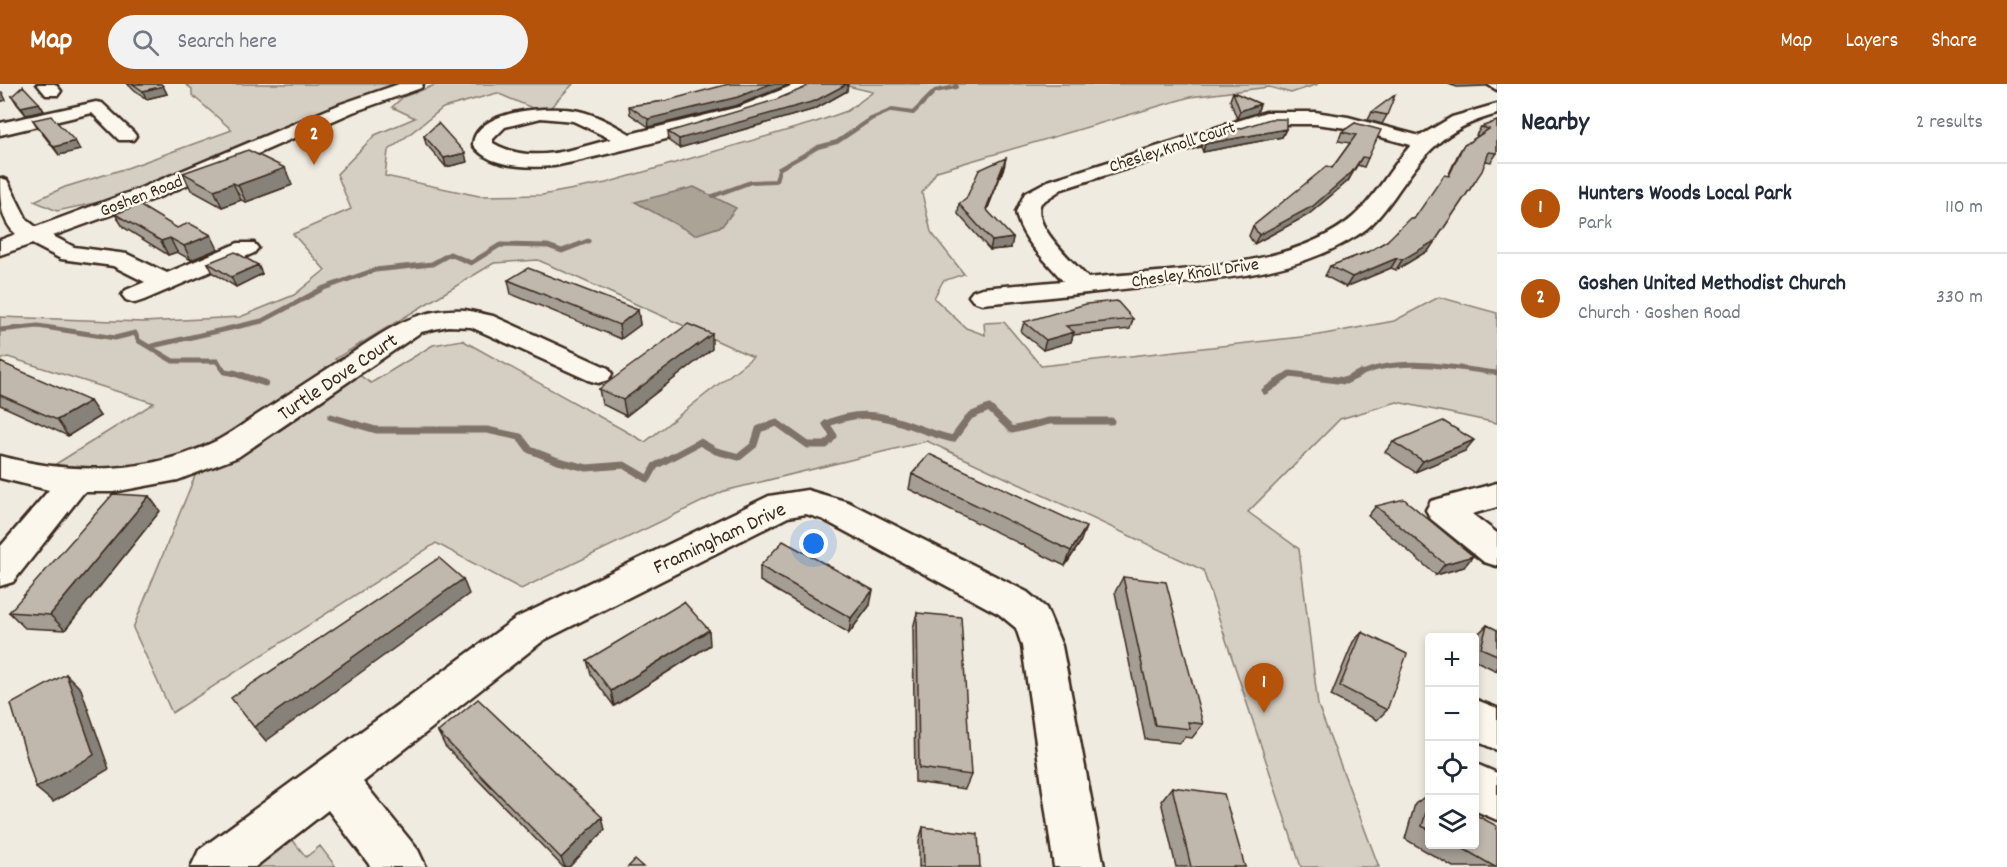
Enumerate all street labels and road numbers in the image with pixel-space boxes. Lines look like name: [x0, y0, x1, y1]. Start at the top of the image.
street label: Chesley Knoll Court: [1106, 116, 1240, 181]
street label: Goshen Road: [97, 170, 187, 225]
street label: Chesley Knoll Drive: [1130, 253, 1261, 296]
street label: Turtle Dove Court: [273, 327, 405, 430]
street label: Framingham Drive: [649, 496, 792, 584]

